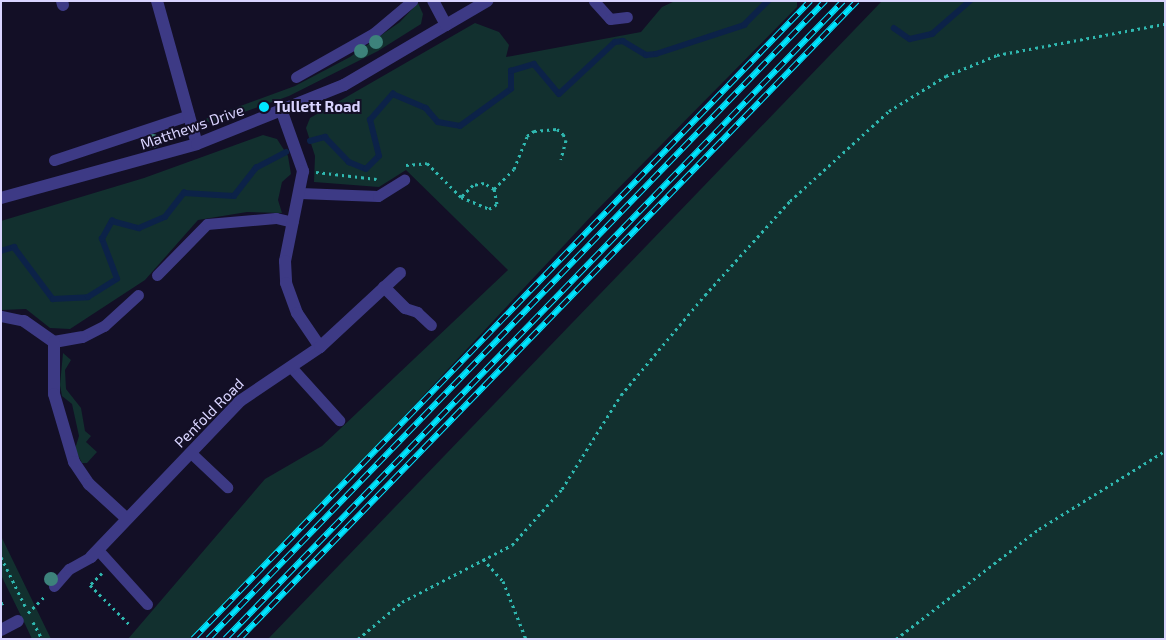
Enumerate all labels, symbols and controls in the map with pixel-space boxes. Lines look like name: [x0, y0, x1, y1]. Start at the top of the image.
place label: Tullett Road: [274, 98, 361, 116]
street label: Matthews Drive: [138, 101, 246, 153]
marker: Tullett Road: [258, 101, 270, 113]
street label: Penfold Road: [171, 375, 247, 451]

